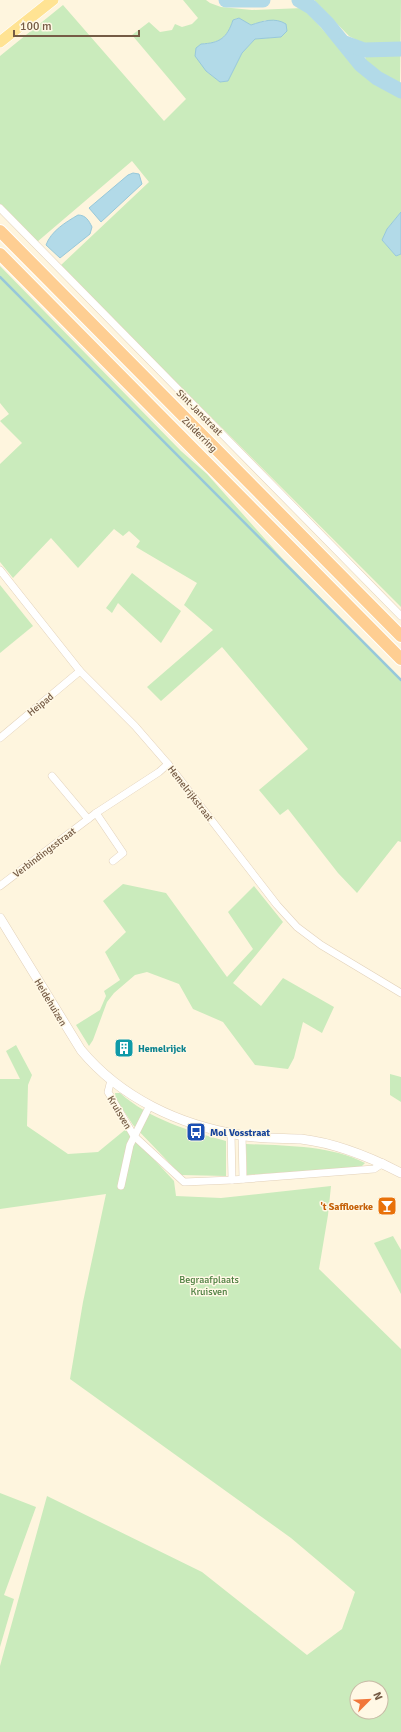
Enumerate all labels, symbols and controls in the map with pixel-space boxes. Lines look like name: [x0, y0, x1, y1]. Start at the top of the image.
scale bar: [14, 12, 139, 38]
text: 100 m: [20, 19, 52, 34]
street label: Sint-Janstraat: [174, 387, 225, 439]
street label: Zuiderring: [179, 415, 219, 455]
street label: Heipad: [25, 691, 56, 719]
street label: Hemelrijkstraat: [165, 764, 216, 824]
street label: Verbindingsstraat: [11, 825, 79, 880]
street label: Heidehuizen: [31, 977, 69, 1028]
building icon: Hemelrijck: [113, 1037, 135, 1059]
place label: Hemelrijck: [138, 1043, 187, 1055]
street label: Kruisven: [104, 1094, 134, 1131]
bus stop icon: Mol Vosstraat: [185, 1121, 207, 1143]
place label: Mol Vosstraat: [210, 1127, 270, 1139]
bar icon: 't Saffloerke: [376, 1195, 398, 1217]
place label: 't Saffloerke: [320, 1201, 373, 1213]
park label: Begraafplaats Kruisven: [179, 1274, 239, 1298]
north arrow: [349, 1680, 389, 1720]
text: N: [370, 1690, 385, 1702]

